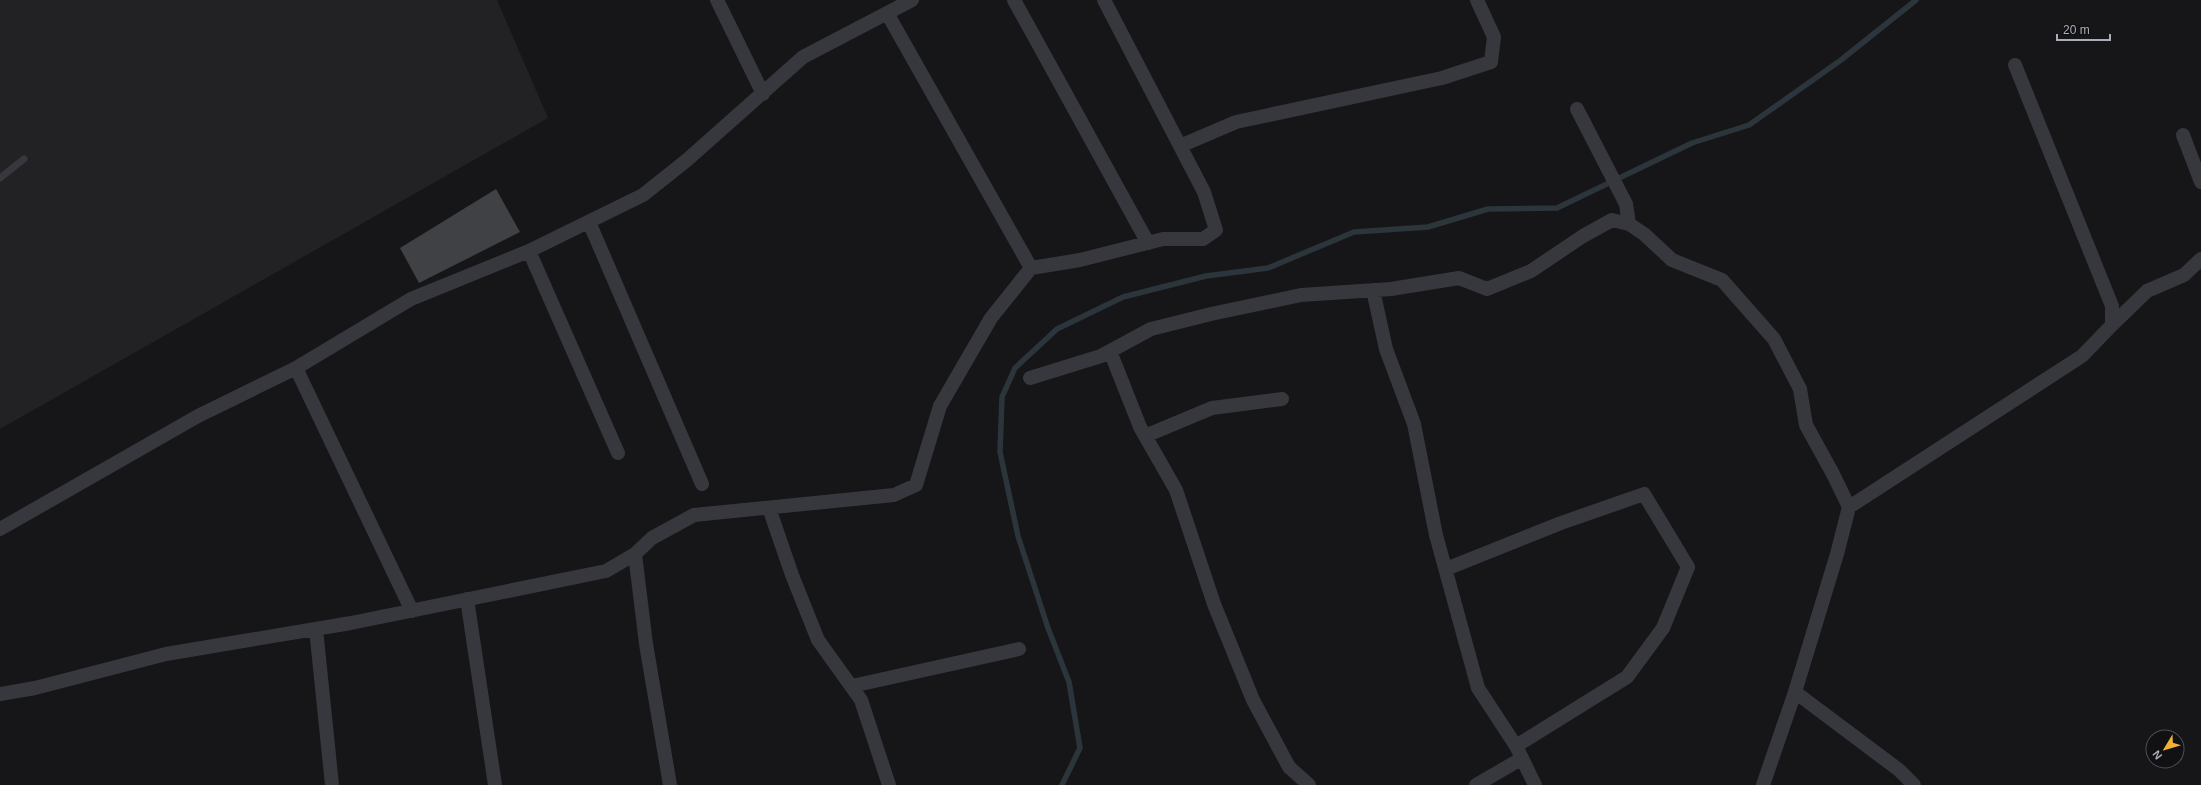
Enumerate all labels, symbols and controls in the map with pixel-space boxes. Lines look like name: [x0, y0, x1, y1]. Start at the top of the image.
scale bar: [2057, 16, 2110, 42]
text: 20 m: [2063, 23, 2090, 37]
north arrow: [2145, 729, 2185, 769]
text: N: [2150, 748, 2164, 762]

